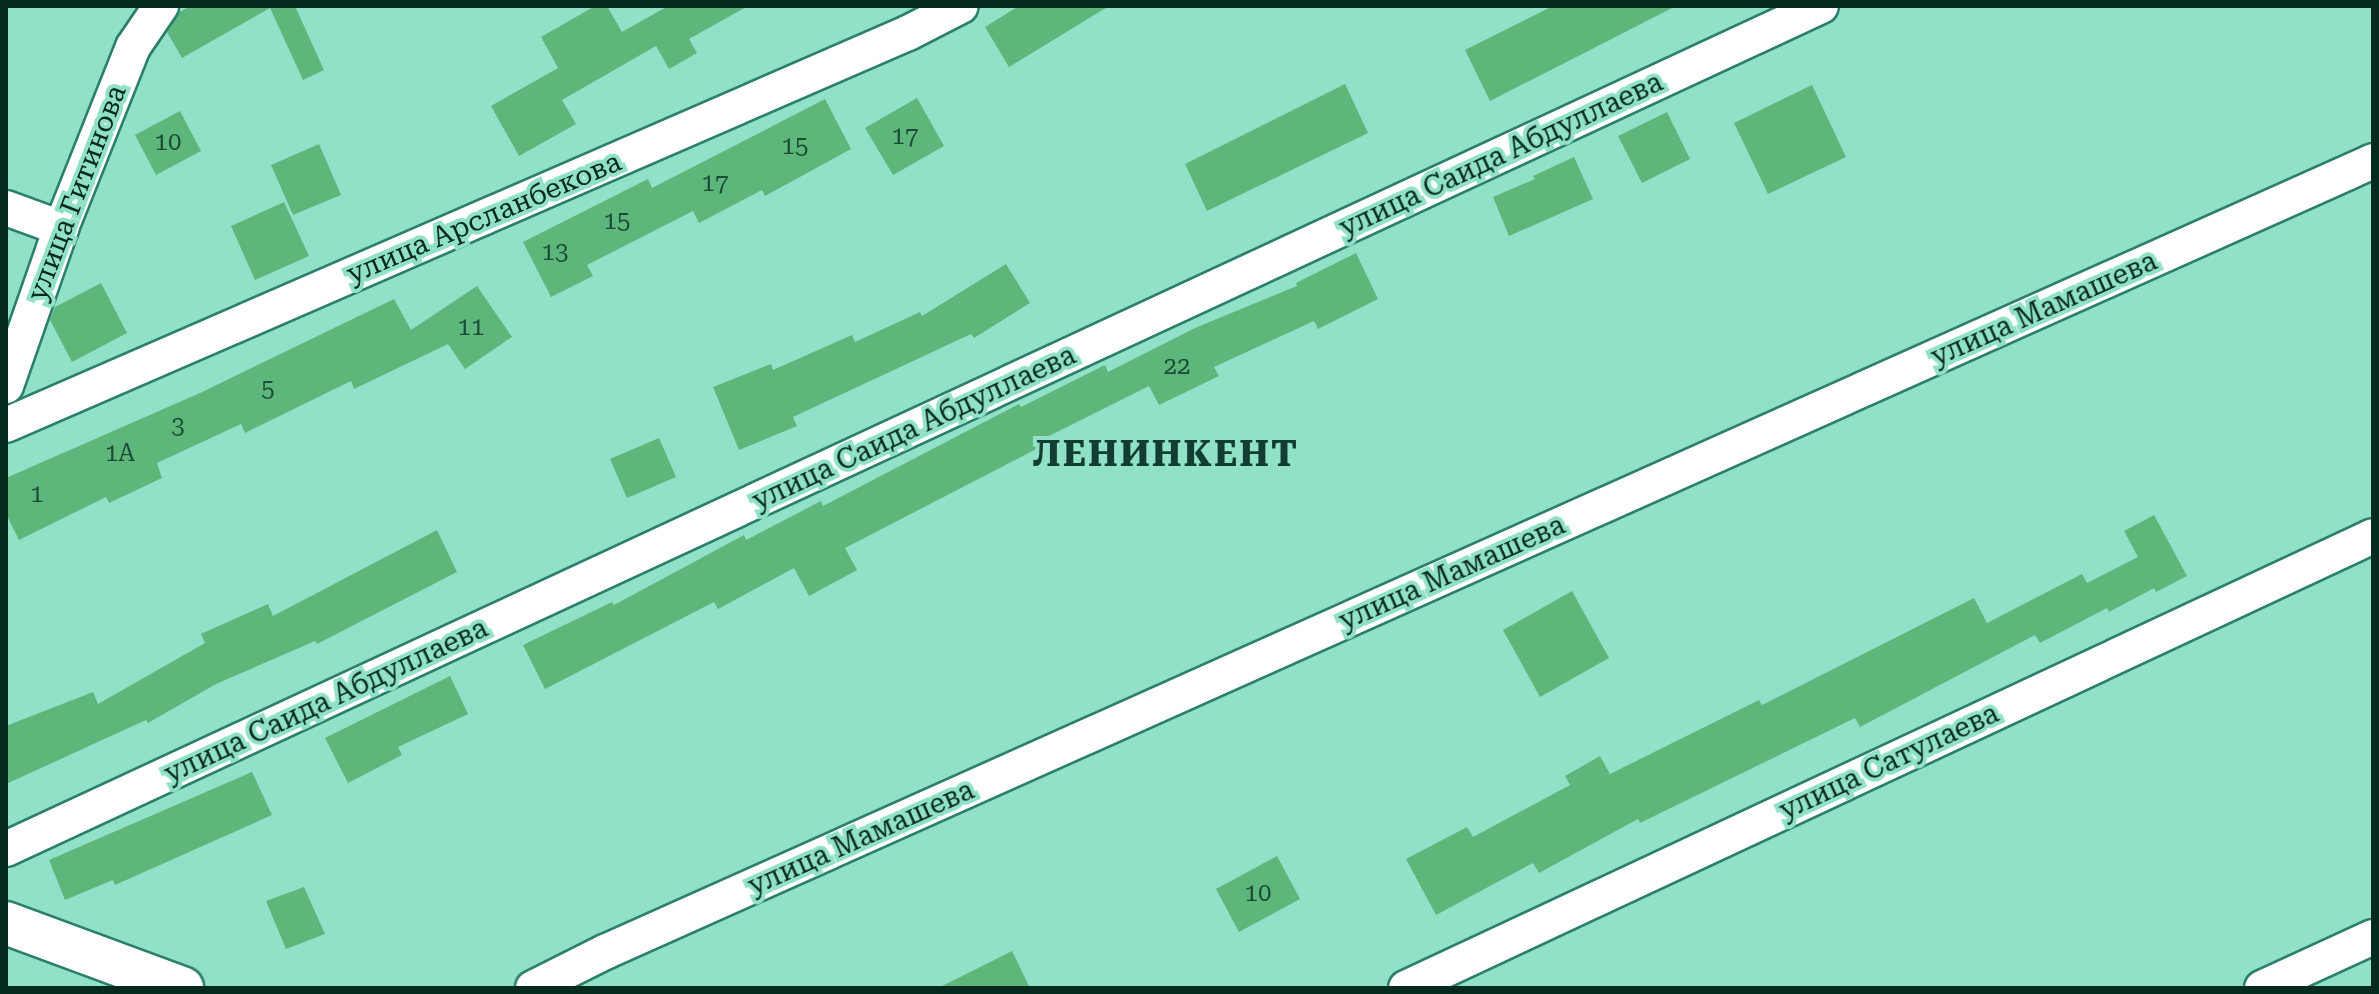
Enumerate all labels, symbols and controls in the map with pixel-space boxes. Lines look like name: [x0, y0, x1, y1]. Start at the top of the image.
street label: улица Саида Абдуллаева: [1334, 65, 1668, 245]
street label: улица Гитинова: [20, 80, 134, 306]
house number: 17: [892, 123, 918, 151]
house number: 10: [155, 129, 181, 157]
house number: 15: [782, 133, 808, 161]
street label: улица Арсланбекова: [342, 145, 626, 291]
house number: 17: [702, 170, 728, 198]
house number: 15: [604, 208, 630, 236]
house number: 13: [542, 239, 568, 267]
street label: улица Мамашева: [1926, 244, 2162, 374]
house number: 11: [458, 314, 484, 342]
street label: улица Саида Абдуллаева: [747, 338, 1081, 518]
house number: 22: [1164, 353, 1190, 381]
house number: 5: [261, 376, 275, 404]
house number: 3: [171, 413, 185, 441]
district label: ЛЕНИНКЕНТ: [1033, 433, 1299, 477]
house number: 1А: [105, 440, 135, 468]
house number: 1: [30, 481, 44, 509]
street label: улица Мамашева: [1334, 508, 1570, 638]
street label: улица Саида Абдуллаева: [159, 611, 493, 791]
street label: улица Сатулаева: [1774, 696, 2004, 828]
street label: улица Мамашева: [743, 773, 979, 903]
house number: 10: [1245, 880, 1271, 908]

